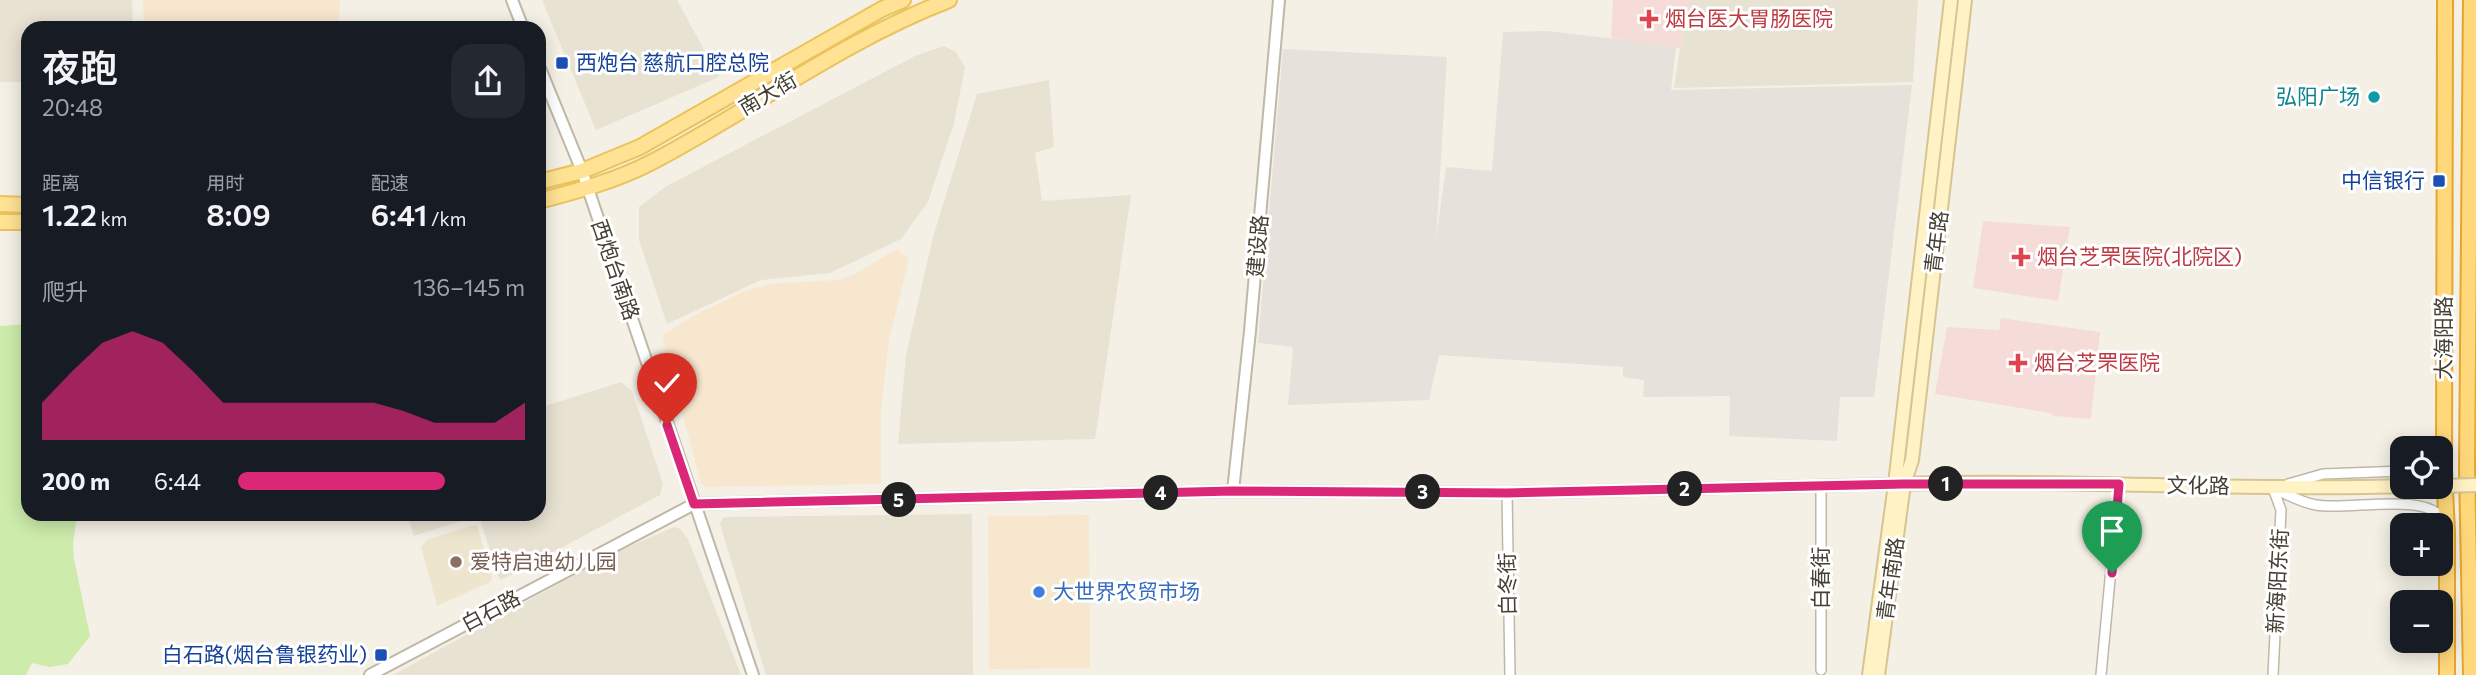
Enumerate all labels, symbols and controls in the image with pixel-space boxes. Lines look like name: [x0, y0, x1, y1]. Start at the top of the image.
place label: 烟台医大胃肠医院: [1665, 5, 1833, 30]
marker: 烟台医大胃肠医院: [1639, 9, 1659, 29]
text: 夜跑: [42, 43, 118, 90]
button: share: [451, 44, 525, 118]
place label: 西炮台 慈航口腔总院: [576, 49, 769, 74]
marker: 西炮台 慈航口腔总院: [554, 55, 570, 71]
street label: 南大街: [734, 66, 801, 119]
place label: 弘阳广场: [2276, 83, 2360, 108]
marker: 弘阳广场: [2366, 89, 2382, 105]
text: 20:48: [42, 93, 103, 121]
place label: 中信银行: [2341, 167, 2425, 192]
text: 距离: [42, 171, 80, 194]
text: 用时: [206, 171, 244, 194]
text: 配速: [371, 171, 409, 194]
marker: 中信银行: [2431, 173, 2447, 189]
text: 1.22: [42, 195, 97, 232]
text: 8:09: [206, 195, 271, 232]
text: 6:41: [371, 195, 427, 232]
text: km: [97, 207, 127, 230]
text: /km: [427, 207, 466, 230]
street label: 青年路: [1919, 209, 1952, 275]
street label: 建设路: [1241, 213, 1272, 278]
street label: 西炮台南路: [588, 216, 645, 323]
place label: 烟台芝罘医院(北院区): [2037, 243, 2242, 268]
marker: 烟台芝罘医院(北院区): [2011, 247, 2031, 267]
text: 136–145 m: [413, 273, 525, 301]
text: 爬升: [42, 277, 88, 305]
street label: 大海阳路: [2430, 296, 2455, 380]
place label: 烟台芝罘医院: [2034, 349, 2160, 374]
pin: [637, 353, 697, 425]
marker: 烟台芝罘医院: [2008, 353, 2028, 373]
icon: check: [648, 364, 686, 402]
map controls: [2390, 436, 2453, 653]
button: locate: [2390, 436, 2453, 499]
pin: 1: [1928, 466, 1964, 502]
text: 200 m: [42, 467, 110, 495]
text: 6:44: [154, 467, 201, 495]
street label: 文化路: [2166, 471, 2230, 498]
pin: 2: [1668, 472, 1702, 506]
text: 1: [1941, 472, 1950, 495]
pin: 3: [1406, 475, 1440, 510]
pin: 4: [1144, 476, 1178, 510]
text: 2: [1679, 477, 1690, 500]
text: 3: [1417, 480, 1428, 503]
text: 4: [1155, 481, 1166, 504]
pin: 5: [881, 482, 916, 518]
text: 5: [893, 488, 904, 511]
pin: [2082, 501, 2142, 573]
icon: arrive: [2093, 512, 2131, 550]
button: +: [2390, 513, 2453, 576]
street label: 新海阳东街: [2261, 528, 2292, 634]
street label: 青年南路: [1871, 535, 1908, 622]
street label: 白春街: [1807, 547, 1832, 610]
place label: 爱特启迪幼儿园: [470, 548, 617, 573]
street label: 白冬街: [1493, 552, 1520, 616]
marker: 爱特启迪幼儿园: [448, 554, 464, 570]
place label: 大世界农贸市场: [1053, 578, 1200, 603]
street label: 白石路: [457, 584, 524, 636]
marker: 大世界农贸市场: [1031, 584, 1047, 600]
button: −: [2390, 590, 2453, 653]
place label: 白石路(烟台鲁银药业): [162, 641, 367, 666]
marker: 白石路(烟台鲁银药业): [373, 647, 389, 663]

